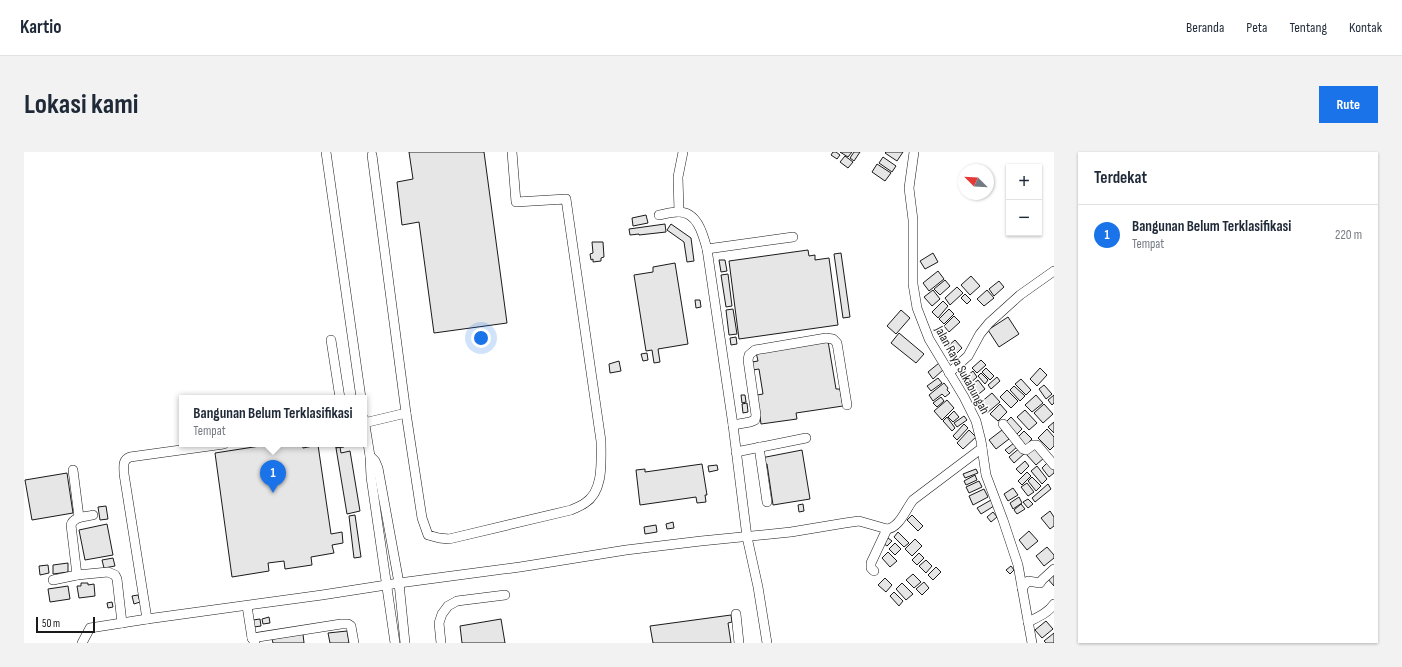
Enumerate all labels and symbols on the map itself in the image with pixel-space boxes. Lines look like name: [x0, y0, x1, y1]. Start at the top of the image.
north arrow: [958, 164, 994, 200]
street label: Jalan Raya Sukabungah: [931, 322, 993, 417]
your location: [471, 328, 491, 348]
pin: 1: [260, 460, 286, 493]
scale bar: [36, 615, 95, 634]

